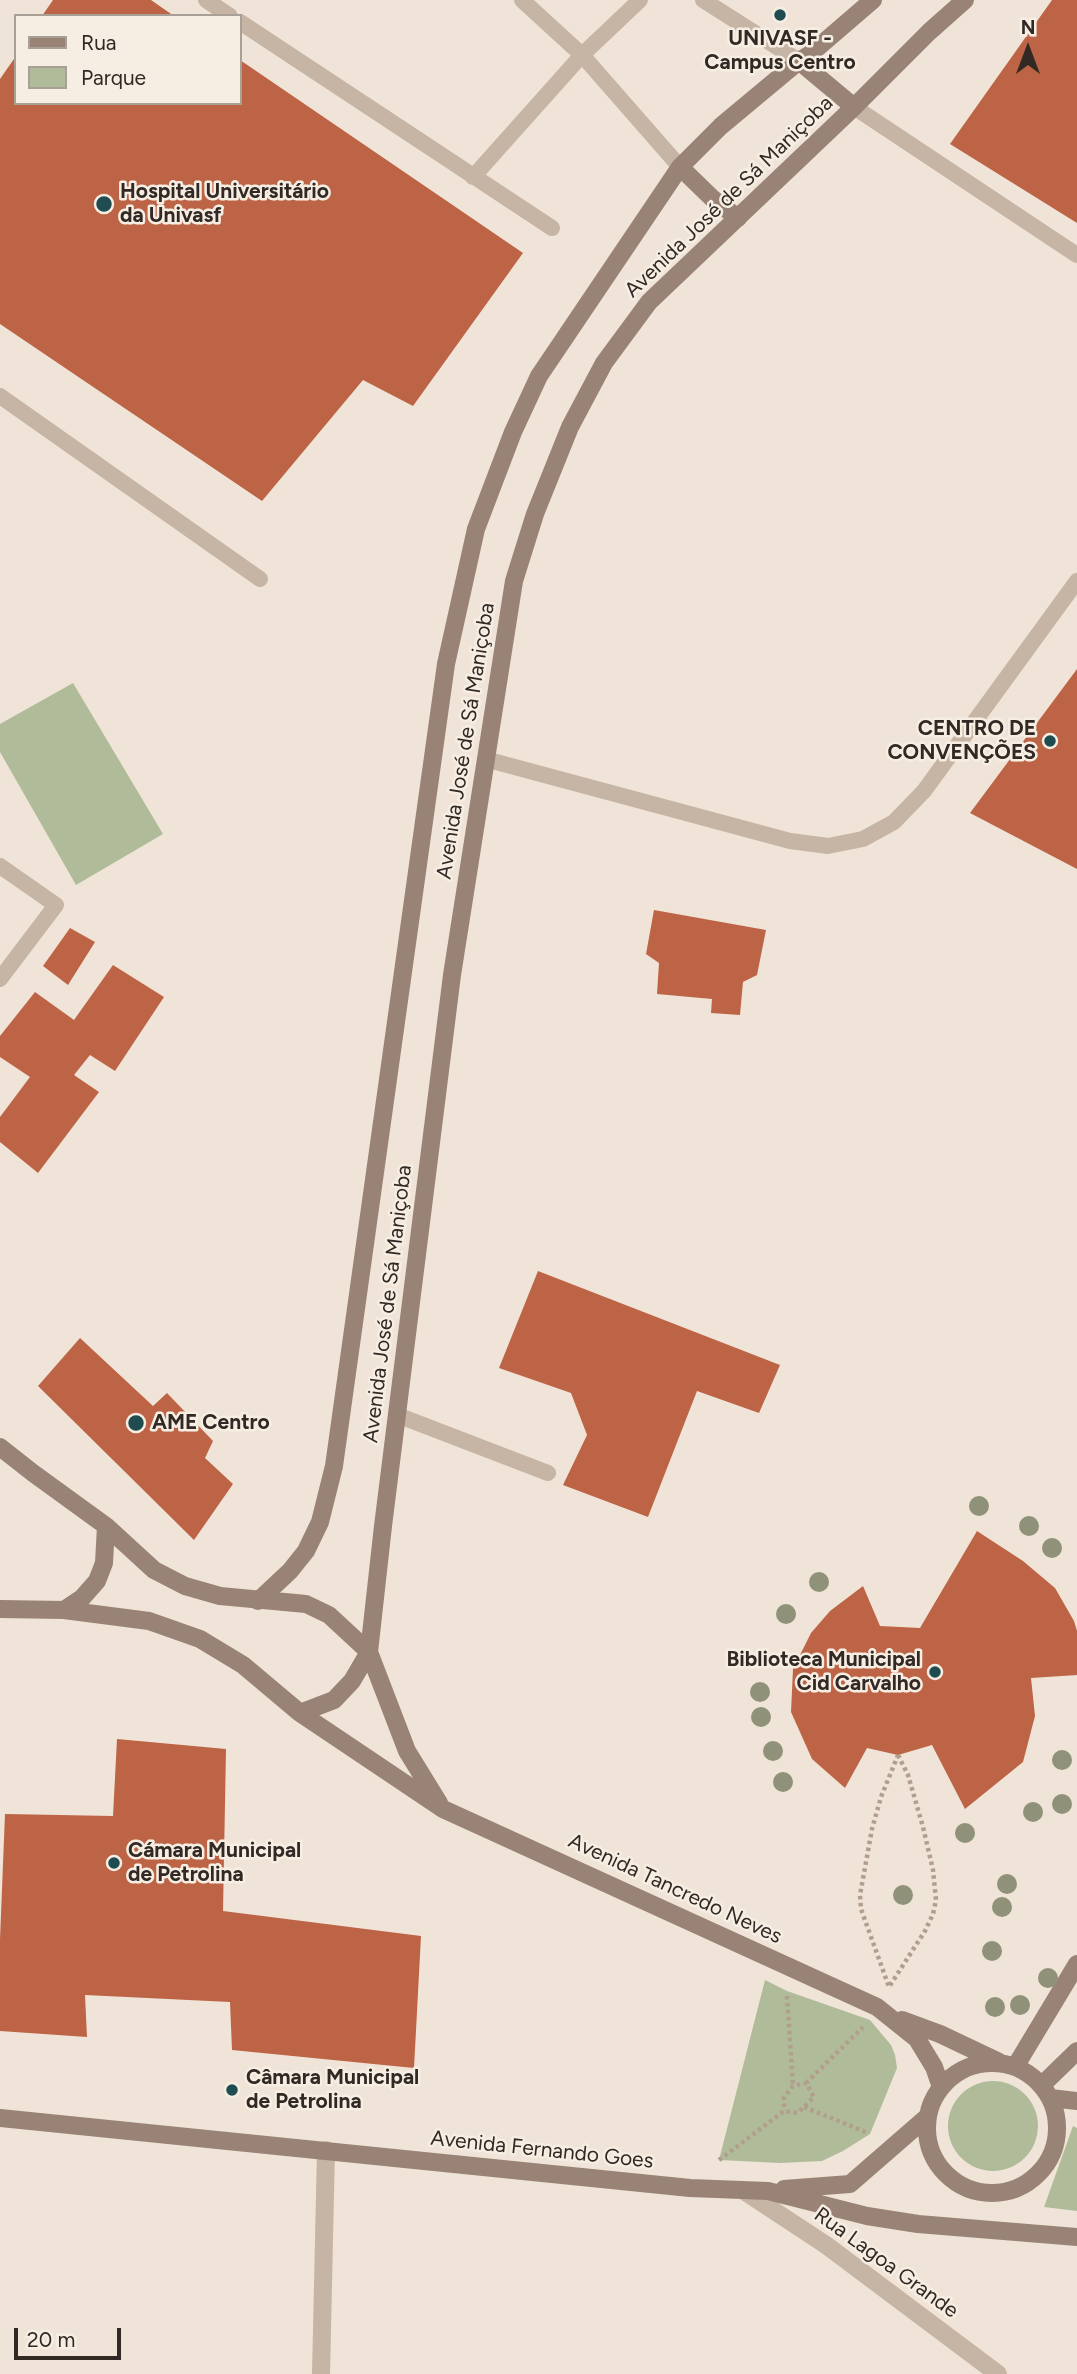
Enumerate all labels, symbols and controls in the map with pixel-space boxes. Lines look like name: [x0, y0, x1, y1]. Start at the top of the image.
marker: UNIVASF - Campus Centro: [772, 7, 788, 23]
legend: [14, 14, 242, 105]
north arrow: [993, 14, 1063, 84]
text: N: [1021, 16, 1035, 39]
place label: UNIVASF - Campus Centro: [704, 26, 856, 76]
text: Rua: [81, 30, 117, 55]
text: Parque: [81, 65, 146, 90]
street label: Avenida José de Sá Maniçoba: [620, 91, 838, 303]
place label: Hospital Universitário da Univasf: [120, 179, 329, 229]
marker: Hospital Universitário da Univasf: [94, 194, 114, 214]
street label: Avenida José de Sá Maniçoba: [432, 601, 500, 881]
place label: CENTRO DE CONVENÇÕES: [887, 716, 1036, 766]
marker: CENTRO DE CONVENÇÕES: [1042, 733, 1058, 749]
street label: Avenida José de Sá Maniçoba: [358, 1164, 418, 1444]
place label: AME Centro: [152, 1410, 270, 1436]
marker: AME Centro: [126, 1413, 146, 1433]
place label: Biblioteca Municipal Cid Carvalho: [726, 1647, 921, 1697]
marker: Biblioteca Municipal Cid Carvalho: [927, 1664, 943, 1680]
street label: Avenida Tancredo Neves: [564, 1828, 786, 1950]
place label: Cámara Municipal de Petrolina: [128, 1838, 301, 1888]
marker: Cámara Municipal de Petrolina: [106, 1855, 122, 1871]
place label: Câmara Municipal de Petrolina: [246, 2065, 419, 2115]
marker: Câmara Municipal de Petrolina: [224, 2082, 240, 2098]
street label: Avenida Fernando Goes: [429, 2126, 655, 2174]
street label: Rua Lagoa Grande: [809, 2202, 963, 2324]
scale bar: [18, 2314, 124, 2358]
text: 20 m: [27, 2327, 75, 2352]

